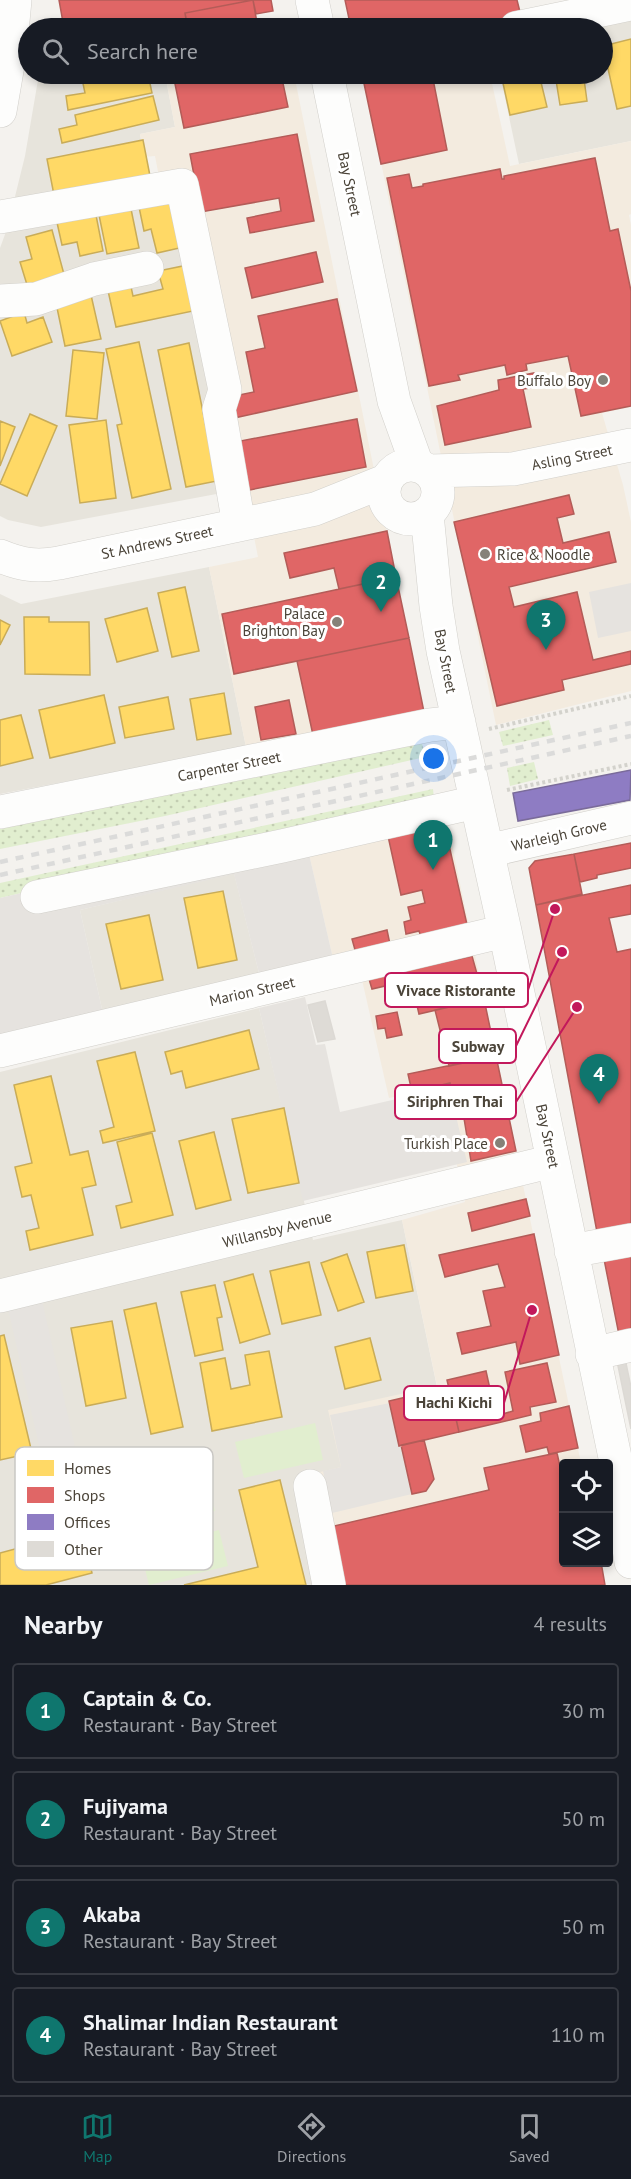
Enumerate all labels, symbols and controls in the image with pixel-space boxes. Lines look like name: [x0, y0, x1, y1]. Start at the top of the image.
search box: [18, 18, 613, 84]
icon: search: [39, 35, 72, 68]
text: Search here: [87, 37, 198, 65]
street label: Bay Street: [334, 150, 366, 218]
place label: Buffalo Boy: [517, 371, 591, 390]
marker: Buffalo Boy: [596, 373, 610, 387]
street label: Asling Street: [530, 440, 614, 474]
street label: St Andrews Street: [99, 521, 215, 563]
place label: Rice & Noodle: [497, 545, 590, 564]
marker: Rice & Noodle: [478, 547, 492, 561]
pin: 2: [362, 562, 400, 612]
pin: 3: [526, 600, 566, 650]
place label: Palace Brighton Bay: [242, 604, 325, 640]
marker: Palace Brighton Bay: [330, 615, 344, 629]
street label: Bay Street: [430, 627, 462, 695]
your location: [419, 744, 448, 773]
street label: Carpenter Street: [176, 747, 282, 785]
street label: Warleigh Grove: [509, 815, 609, 855]
pin: 1: [414, 820, 452, 870]
street label: Marion Street: [207, 972, 297, 1010]
callout: Vivace Ristorante: [385, 973, 528, 1007]
text: Vivace Ristorante: [395, 980, 516, 1000]
callout: Subway: [439, 1029, 516, 1063]
text: Subway: [452, 1036, 505, 1056]
pin: 4: [580, 1054, 618, 1104]
callout: Siriphren Thai: [395, 1085, 516, 1119]
text: Siriphren Thai: [407, 1091, 503, 1111]
street label: Bay Street: [532, 1102, 564, 1170]
place label: Turkish Place: [404, 1134, 488, 1153]
marker: Turkish Place: [493, 1136, 507, 1150]
street label: Willansby Avenue: [220, 1206, 334, 1252]
callout: Hachi Kichi: [404, 1386, 504, 1420]
text: Hachi Kichi: [416, 1392, 492, 1412]
legend: [15, 1447, 213, 1570]
text: Homes: [64, 1458, 111, 1478]
map controls: [559, 1459, 613, 1567]
button: locate: [559, 1459, 613, 1513]
text: Shops: [64, 1485, 105, 1505]
text: Offices: [64, 1512, 111, 1532]
button: layers: [559, 1513, 613, 1567]
text: Other: [64, 1539, 103, 1559]
text: Nearby: [24, 1608, 102, 1641]
text: 4 results: [534, 1611, 607, 1637]
text: Captain & Co.: [83, 1684, 212, 1712]
text: 1: [40, 1698, 51, 1724]
text: 30 m: [562, 1698, 605, 1724]
text: Restaurant · Bay Street: [83, 1712, 277, 1738]
text: Fujiyama: [83, 1792, 168, 1820]
text: 2: [40, 1806, 51, 1832]
text: 50 m: [562, 1806, 605, 1832]
text: Restaurant · Bay Street: [83, 1820, 277, 1846]
text: Akaba: [83, 1900, 141, 1928]
text: 3: [40, 1914, 51, 1940]
text: 50 m: [562, 1914, 605, 1940]
text: Restaurant · Bay Street: [83, 1928, 277, 1954]
text: Shalimar Indian Restaurant: [83, 2008, 338, 2036]
text: 4: [40, 2022, 51, 2048]
text: 110 m: [551, 2022, 605, 2048]
text: Restaurant · Bay Street: [83, 2036, 277, 2062]
tab: Map: [81, 2110, 114, 2166]
tab: Directions: [277, 2110, 346, 2166]
tab: Saved: [509, 2110, 550, 2166]

